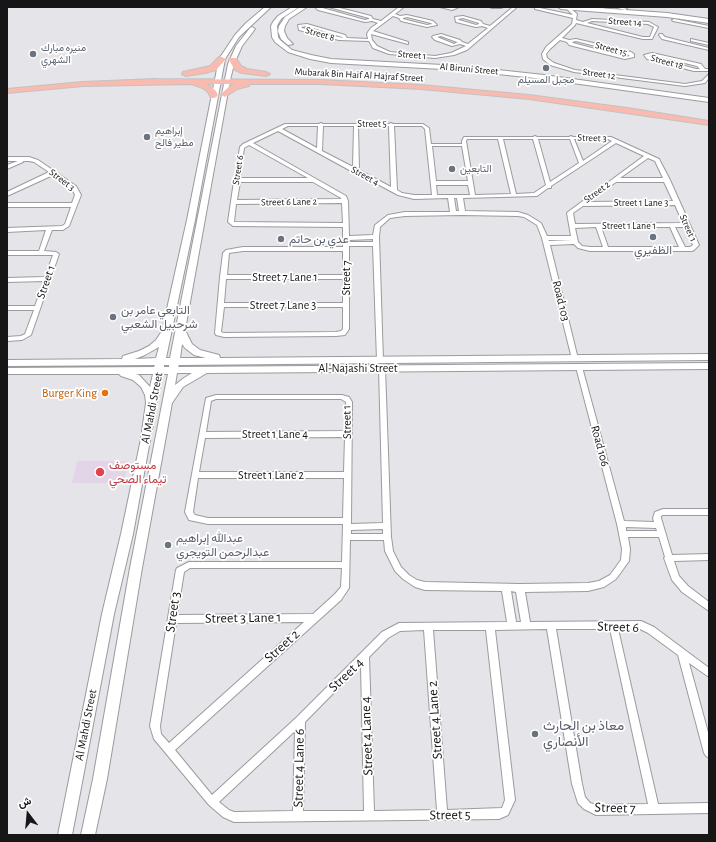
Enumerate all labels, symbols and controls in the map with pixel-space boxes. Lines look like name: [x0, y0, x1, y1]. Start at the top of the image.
street label: Street 14: [608, 15, 642, 29]
street label: Street 8: [304, 24, 336, 44]
street label: Street 15: [594, 39, 628, 59]
place label: منيره مبارك الشهري: [41, 42, 86, 66]
street label: Street 1: [397, 48, 427, 62]
marker: منيره مبارك الشهري: [28, 49, 38, 59]
street label: Street 18: [649, 52, 685, 72]
street label: Al Biruni Street: [439, 60, 499, 78]
marker: مجبل المسيلم: [541, 63, 551, 73]
street label: Mubarak Bin Haif Al Hajraf Street: [294, 66, 424, 84]
street label: Street 12: [582, 66, 616, 82]
place label: مجبل المسيلم: [518, 74, 574, 86]
street label: Street 5: [357, 118, 387, 130]
place label: إبراهيم مطير فالح: [155, 125, 194, 148]
street label: Street 3: [577, 131, 607, 145]
marker: إبراهيم مطير فالح: [142, 132, 152, 142]
street label: Street 6: [230, 154, 246, 186]
place label: التابعين: [460, 163, 491, 175]
street label: Street 4: [349, 164, 381, 188]
marker: التابعين: [447, 164, 457, 174]
street label: Street 3: [47, 166, 77, 194]
street label: Street 2: [581, 178, 613, 206]
street label: Street 6 Lane 2: [261, 196, 317, 208]
street label: Street 1 Lane 3: [614, 197, 668, 209]
street label: Street 1: [677, 212, 699, 244]
street label: Street 1 Lane 1: [602, 220, 656, 232]
place label: عدي بن حاتم: [289, 232, 349, 246]
marker: الظفيري: [648, 232, 658, 242]
marker: عدي بن حاتم: [276, 234, 286, 244]
place label: الظفيري: [634, 243, 672, 257]
street label: Street 7: [339, 260, 353, 296]
street label: Street 1: [34, 263, 58, 301]
street label: Street 7 Lane 1: [252, 270, 318, 284]
street label: Road 103: [549, 279, 573, 323]
street label: Street 7 Lane 3: [250, 298, 316, 312]
place label: التابعي عامر بن شرحبيل الشعبي: [121, 303, 197, 331]
marker: التابعي عامر بن شرحبيل الشعبي: [108, 312, 118, 322]
street label: Al-Najashi Street: [318, 361, 398, 375]
street label: Al Mahdi Street: [138, 371, 166, 445]
place label: Burger King: [42, 386, 97, 400]
marker: Burger King: [100, 388, 110, 398]
street label: Street 1: [340, 405, 354, 439]
street label: Road 106: [588, 424, 612, 468]
street label: Street 1 Lane 4: [242, 427, 308, 441]
place label: مستوصف تيماء الصحي: [109, 458, 166, 486]
marker: مستوصف تيماء الصحي: [94, 466, 106, 478]
street label: Street 1 Lane 2: [238, 468, 304, 482]
place label: عبدالله إبراهيم عبدالرحمن التويجري: [176, 531, 269, 559]
marker: عبدالله إبراهيم عبدالرحمن التويجري: [163, 540, 173, 550]
street label: Street 3: [162, 591, 184, 633]
street label: Street 3 Lane 1: [205, 609, 281, 627]
street label: Street 6: [597, 618, 639, 636]
street label: Street 2: [261, 626, 303, 666]
street label: Street 4: [325, 654, 367, 696]
street label: Street 4 Lane 2: [424, 680, 446, 760]
street label: Al Mahdi Street: [72, 688, 100, 762]
street label: Street 4 Lane 4: [357, 696, 377, 776]
place label: معاذ بن الحارث الأنصاري: [543, 718, 624, 750]
street label: Street 4 Lane 6: [290, 728, 308, 808]
marker: معاذ بن الحارث الأنصاري: [530, 729, 540, 739]
north arrow: [8, 794, 48, 834]
text: ش: [17, 795, 32, 809]
street label: Street 7: [594, 799, 636, 817]
street label: Street 5: [429, 806, 471, 824]

